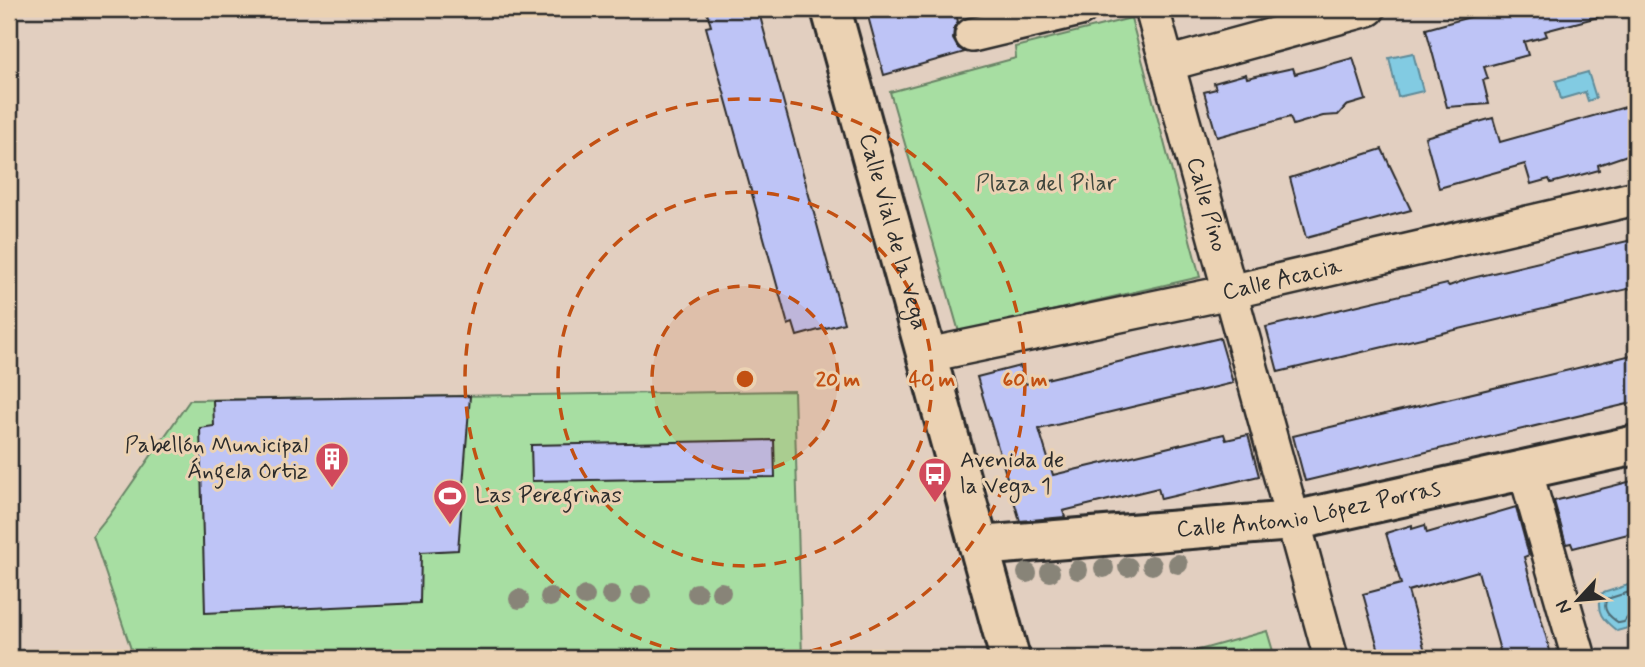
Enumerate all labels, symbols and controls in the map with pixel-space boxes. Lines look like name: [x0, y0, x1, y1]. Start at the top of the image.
street label: Calle Vial de la Vega: [851, 130, 934, 333]
street label: Calle Pino: [1179, 154, 1233, 255]
park label: Plaza del Pilar: [976, 169, 1117, 199]
street label: Calle Acacia: [1219, 252, 1345, 308]
text: 20 m: [816, 366, 861, 394]
text: 40 m: [909, 366, 956, 394]
text: 60 m: [1002, 366, 1048, 394]
centre of rings: [733, 367, 757, 391]
place label: Pabellón Municipal Ángela Ortiz: [125, 431, 308, 489]
building icon: Pabellón Municipal Ángela Ortiz: [313, 440, 351, 489]
place label: Avenida de la Vega 1: [960, 446, 1064, 504]
bus stop icon: Avenida de la Vega 1: [916, 455, 954, 504]
street label: Calle Antonio López Porras: [1175, 474, 1443, 545]
sports icon: Las Peregrinas: [431, 477, 469, 526]
place label: Las Peregrinas: [475, 481, 622, 513]
north arrow: [1544, 566, 1614, 636]
text: N: [1550, 596, 1578, 618]

